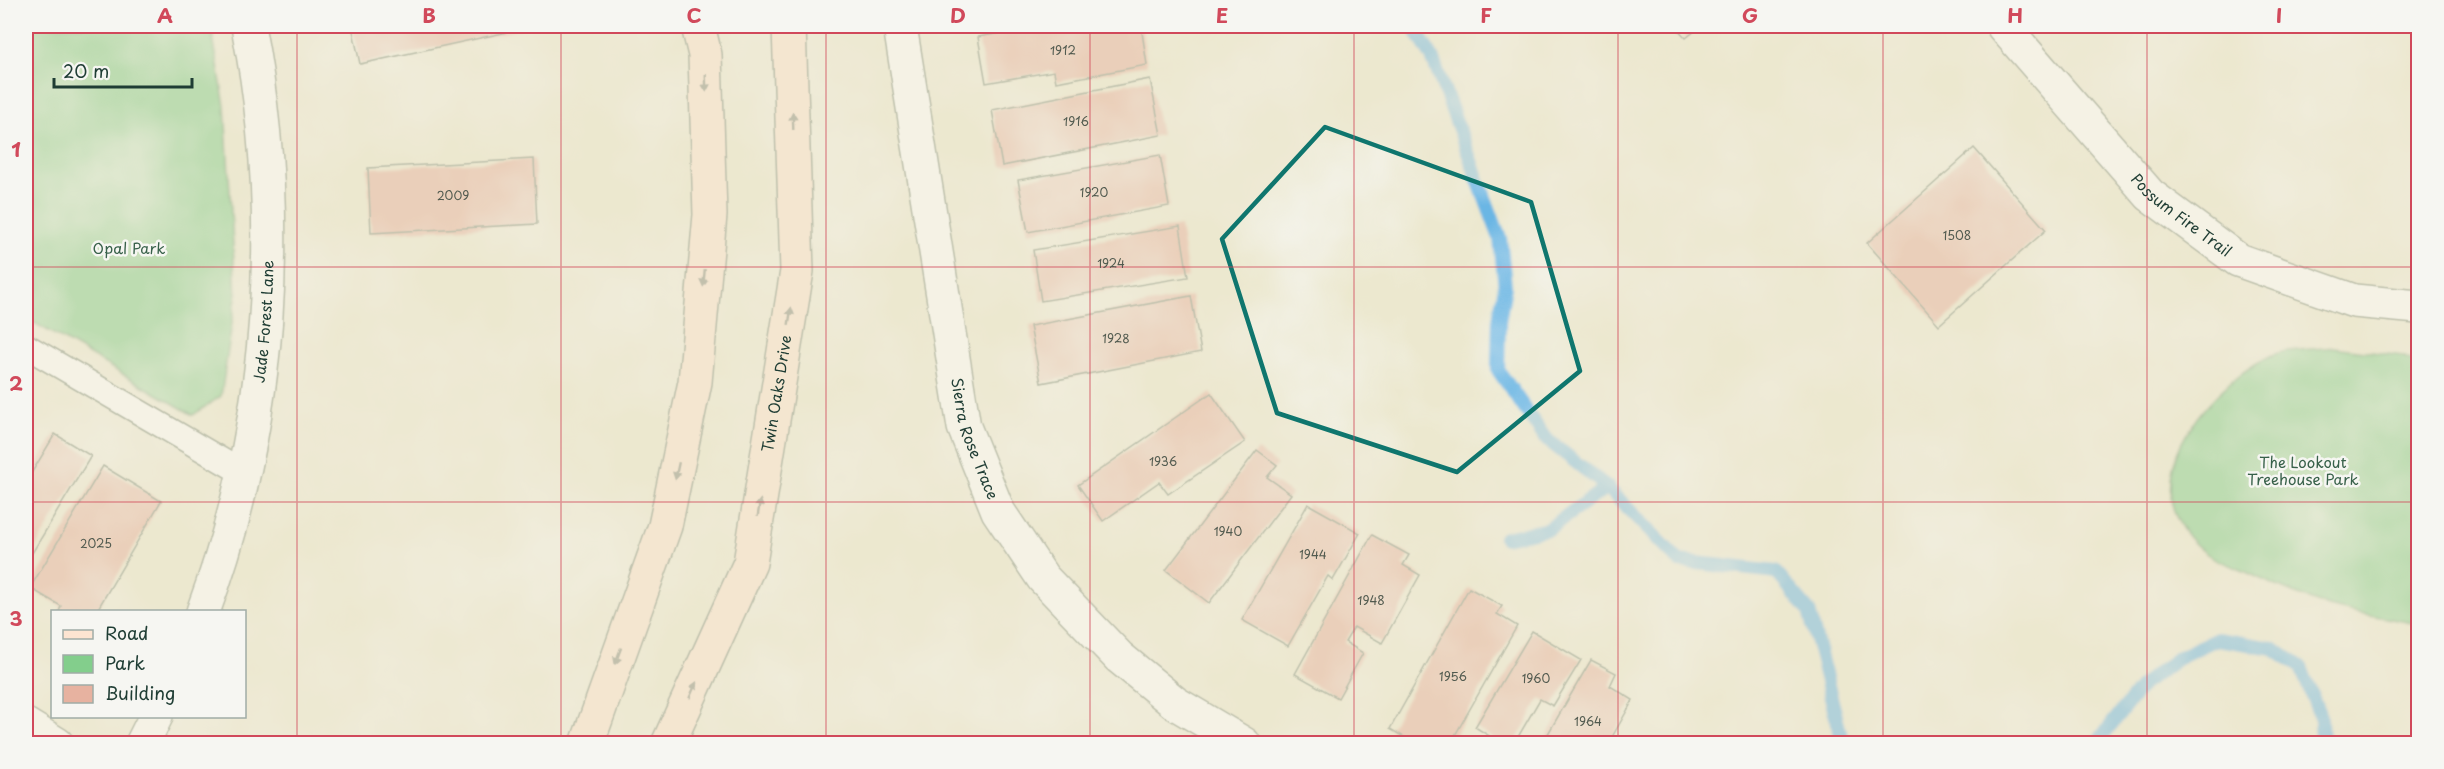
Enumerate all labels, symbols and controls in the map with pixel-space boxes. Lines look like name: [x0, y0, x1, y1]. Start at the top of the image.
text: A: [157, 0, 173, 30]
text: B: [422, 0, 436, 30]
text: C: [686, 0, 702, 30]
text: D: [950, 0, 966, 30]
text: E: [1216, 0, 1228, 30]
text: F: [1480, 0, 1492, 30]
text: G: [1742, 0, 1758, 30]
text: H: [2007, 0, 2023, 30]
text: I: [2276, 0, 2282, 30]
house number: 1912: [1050, 41, 1076, 59]
scale bar: [54, 51, 192, 89]
text: 20 m: [63, 57, 109, 84]
one-way arrow: [701, 74, 711, 93]
one-way arrow: [788, 112, 797, 131]
house number: 1916: [1063, 112, 1089, 130]
text: 1: [11, 134, 21, 164]
street label: Possum Fire Trail: [2126, 168, 2237, 262]
house number: 1920: [1080, 183, 1108, 201]
house number: 2009: [437, 186, 469, 204]
house number: 1508: [1943, 226, 1971, 244]
park label: Opal Park: [93, 236, 165, 259]
house number: 1924: [1097, 254, 1125, 272]
street label: Jade Forest Lane: [246, 260, 278, 384]
one-way arrow: [699, 268, 709, 287]
one-way arrow: [786, 306, 795, 325]
house number: 1928: [1102, 329, 1130, 347]
street label: Twin Oaks Drive: [755, 333, 797, 454]
text: 2: [9, 368, 23, 398]
street label: Sierra Rose Trace: [946, 376, 1005, 503]
park label: The Lookout Treehouse Park: [2247, 450, 2359, 490]
house number: 1936: [1149, 452, 1177, 470]
one-way arrow: [671, 461, 681, 480]
one-way arrow: [755, 499, 764, 518]
house number: 1940: [1214, 522, 1243, 540]
house number: 2025: [80, 534, 112, 552]
house number: 1944: [1299, 545, 1327, 563]
house number: 1948: [1357, 591, 1385, 609]
text: 3: [9, 603, 23, 633]
legend: [51, 610, 246, 718]
text: Road: [105, 619, 149, 646]
one-way arrow: [612, 647, 622, 665]
text: Park: [105, 649, 145, 676]
house number: 1956: [1439, 667, 1467, 685]
house number: 1960: [1522, 669, 1551, 687]
text: Building: [105, 679, 175, 706]
one-way arrow: [688, 682, 697, 699]
house number: 1964: [1574, 712, 1602, 730]

